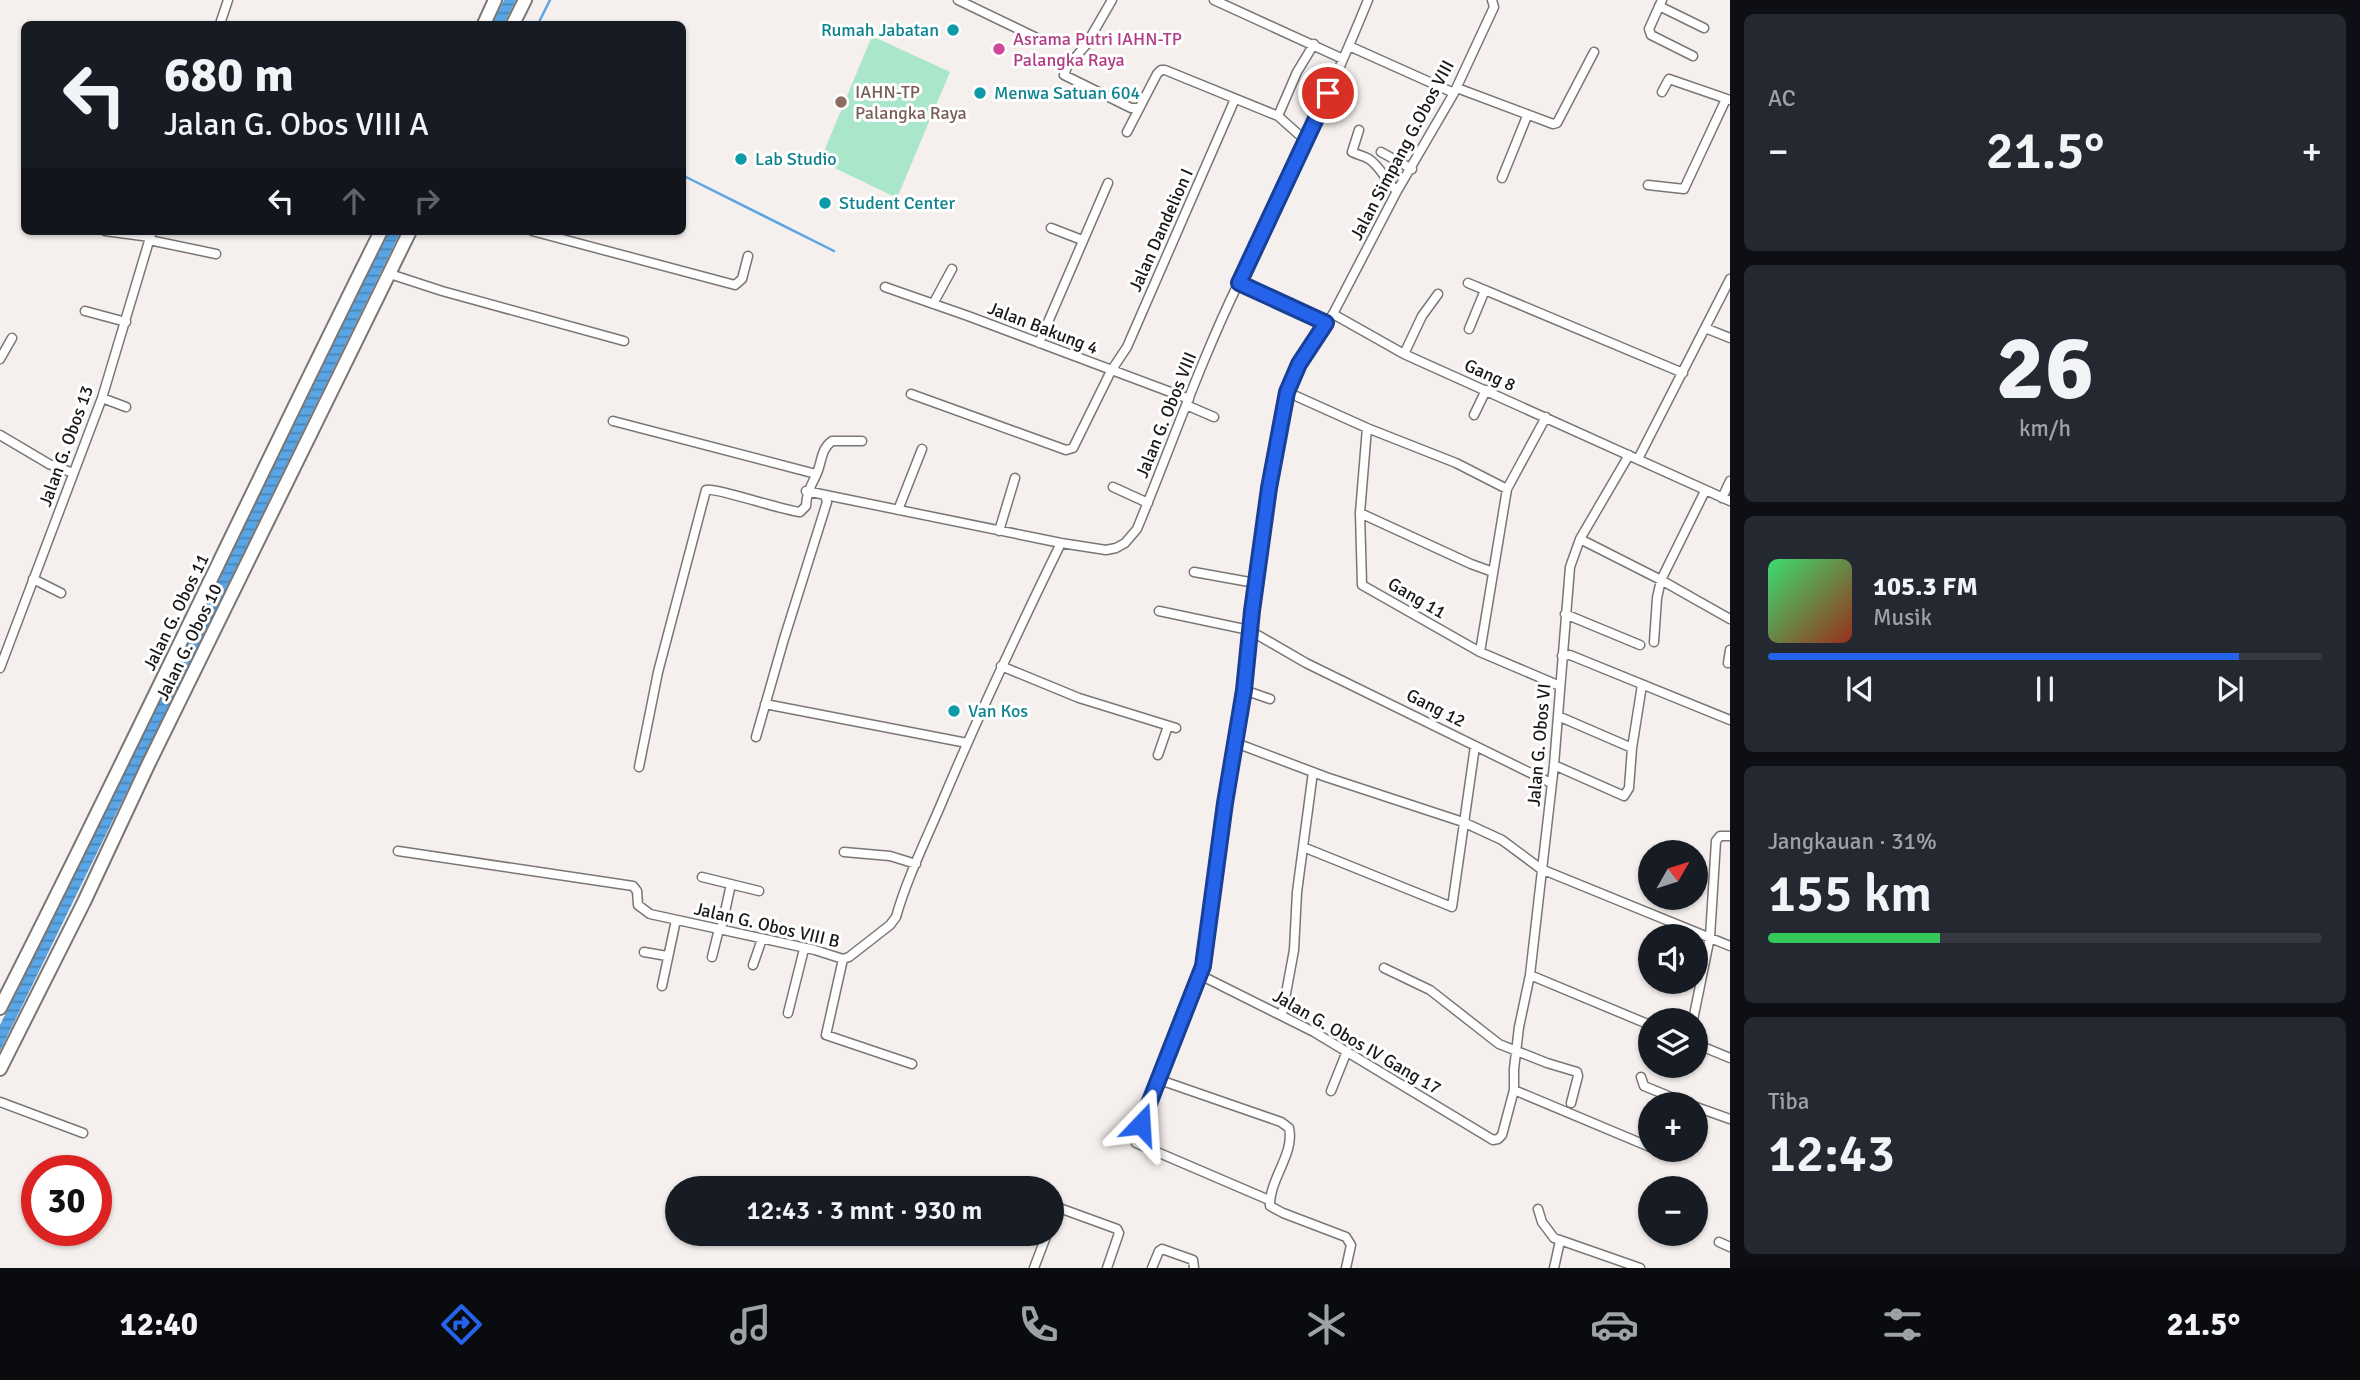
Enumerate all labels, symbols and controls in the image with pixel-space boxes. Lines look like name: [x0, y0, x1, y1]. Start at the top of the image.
place label: Rumah Jabatan: [821, 19, 939, 41]
marker: Rumah Jabatan: [945, 22, 961, 38]
place label: Asrama Putri IAHN-TP Palangka Raya: [1013, 28, 1182, 71]
marker: Asrama Putri IAHN-TP Palangka Raya: [991, 41, 1007, 57]
text: 680 m: [164, 45, 294, 105]
icon: left: [49, 49, 140, 140]
street label: Jalan Simpang G.Obos VIII: [1345, 56, 1459, 244]
pin: [1298, 63, 1358, 123]
icon: arrive: [1309, 74, 1347, 112]
place label: IAHN-TP Palangka Raya: [855, 81, 967, 124]
place label: Menwa Satuan 604: [994, 82, 1140, 104]
text: AC: [1768, 84, 1796, 113]
marker: Menwa Satuan 604: [972, 85, 988, 101]
marker: IAHN-TP Palangka Raya: [833, 94, 849, 110]
text: Jalan G. Obos VIII A: [164, 105, 429, 144]
text: 21.5°: [1986, 119, 2104, 183]
text: −: [1768, 128, 1789, 175]
text: +: [2301, 128, 2322, 175]
place label: Lab Studio: [755, 148, 837, 170]
marker: Lab Studio: [733, 151, 749, 167]
street label: Jalan Dandelion I: [1124, 165, 1198, 295]
icon: left: [262, 182, 300, 220]
icon: ahead: [335, 182, 373, 220]
icon: right: [408, 182, 446, 220]
place label: Student Center: [839, 192, 955, 214]
marker: Student Center: [817, 195, 833, 211]
street label: Jalan Bakung 4: [985, 297, 1102, 359]
text: 26: [1996, 312, 2094, 425]
street label: Jalan G. Obos VIII: [1131, 349, 1201, 481]
street label: Gang 8: [1461, 354, 1519, 396]
street label: Jalan G. Obos 13: [34, 382, 98, 510]
text: km/h: [2019, 414, 2071, 443]
street label: Jalan G. Obos 11: [138, 550, 214, 674]
text: 105.3 FM: [1873, 571, 1978, 603]
street label: Gang 11: [1384, 573, 1450, 623]
street label: Jalan G. Obos 10: [151, 580, 227, 704]
text: Musik: [1873, 603, 1932, 632]
icon: previous: [1841, 670, 1879, 708]
icon: pause: [2026, 670, 2064, 708]
icon: next: [2211, 670, 2249, 708]
street label: Jalan G. Obos VI: [1523, 683, 1555, 807]
street label: Gang 12: [1403, 684, 1469, 732]
place label: Van Kos: [968, 700, 1028, 722]
marker: Van Kos: [946, 703, 962, 719]
text: Jangkauan · 31%: [1768, 827, 1937, 856]
north arrow: [1638, 840, 1708, 910]
map controls: [1638, 840, 1708, 1246]
text: 155 km: [1768, 862, 1932, 926]
street label: Jalan G. Obos VIII B: [692, 898, 842, 952]
button: sound: [1638, 924, 1708, 994]
street label: Jalan G. Obos IV Gang 17: [1269, 985, 1445, 1099]
button: layers: [1638, 1008, 1708, 1078]
position arrow: [1104, 1087, 1178, 1161]
text: Tiba: [1768, 1087, 1809, 1116]
button: +: [1638, 1092, 1708, 1162]
text: 12:43: [1768, 1122, 1895, 1186]
speed limit sign: 30: [21, 1155, 112, 1246]
button: −: [1638, 1176, 1708, 1246]
text: 12:43 · 3 mnt · 930 m: [747, 1195, 982, 1227]
icon: directions: [437, 1300, 486, 1349]
icon: music: [726, 1300, 775, 1349]
icon: phone: [1014, 1300, 1063, 1349]
icon: climate: [1302, 1300, 1351, 1349]
icon: car: [1590, 1300, 1639, 1349]
icon: filters: [1878, 1300, 1927, 1349]
text: 12:40: [120, 1305, 198, 1344]
text: 21.5°: [2167, 1305, 2240, 1344]

